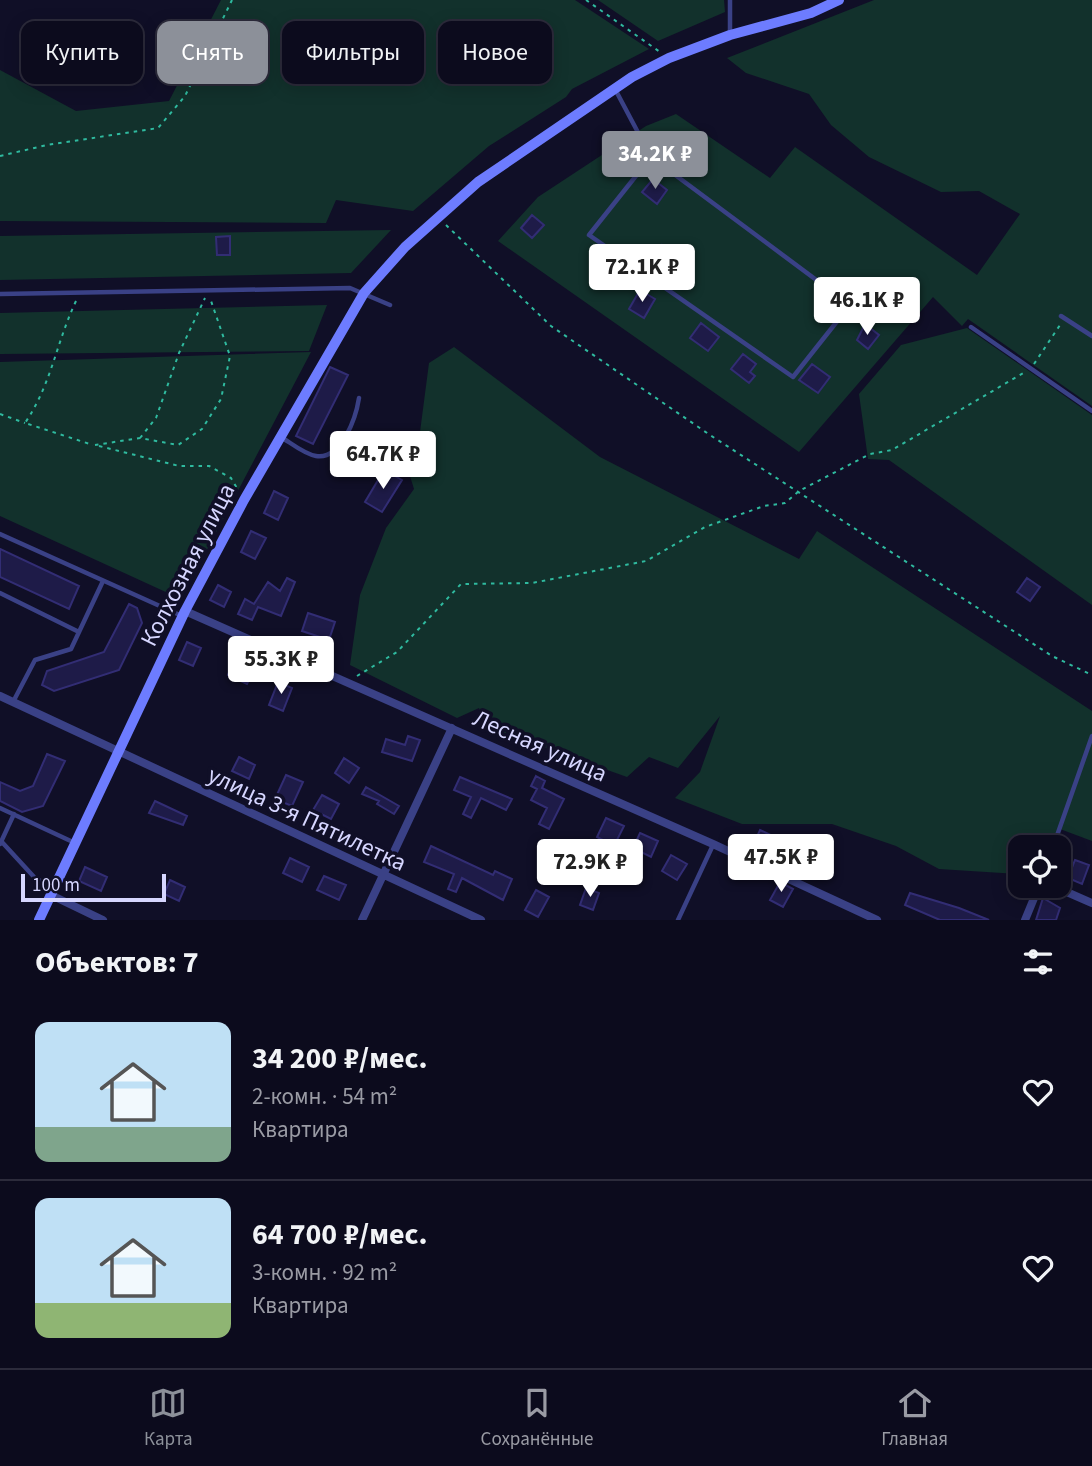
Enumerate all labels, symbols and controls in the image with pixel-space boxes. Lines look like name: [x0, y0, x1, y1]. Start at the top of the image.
chip: Купить: [21, 21, 143, 84]
chip: Снять: [157, 21, 268, 84]
chip: Фильтры: [282, 21, 424, 84]
chip: Новое: [438, 21, 552, 84]
pin: 34.2K ₽: [590, 132, 720, 191]
text: 34.2K ₽: [618, 137, 692, 170]
pin: 72.1K ₽: [577, 244, 707, 304]
text: 72.1K ₽: [605, 250, 679, 283]
pin: 46.1K ₽: [802, 278, 932, 337]
text: 46.1K ₽: [830, 283, 904, 316]
pin: 64.7K ₽: [318, 432, 448, 491]
text: 64.7K ₽: [346, 437, 420, 470]
street label: Колхозная улица: [132, 477, 244, 653]
pin: 55.3K ₽: [216, 636, 346, 696]
text: 55.3K ₽: [244, 642, 318, 675]
street label: Лесная улица: [467, 701, 613, 791]
street label: улица 3-я Пятилетка: [202, 758, 412, 880]
pin: 47.5K ₽: [716, 834, 846, 894]
map controls: [1008, 835, 1071, 898]
button: locate: [1008, 835, 1071, 898]
pin: 72.9K ₽: [525, 839, 655, 899]
text: 47.5K ₽: [744, 840, 818, 873]
text: 72.9K ₽: [553, 845, 627, 878]
scale bar: [21, 871, 166, 903]
text: 100 m: [32, 872, 80, 899]
text: Объектов: 7: [35, 941, 199, 984]
icon: filters: [1019, 943, 1057, 981]
text: 34 200 ₽/мес.: [252, 1037, 428, 1080]
icon: home: [91, 1050, 175, 1134]
icon: heart: [1019, 1073, 1057, 1111]
text: 2-комн. · 54 m²: [252, 1080, 397, 1113]
text: Квартира: [252, 1113, 349, 1146]
text: 64 700 ₽/мес.: [252, 1213, 428, 1256]
icon: home: [91, 1226, 175, 1310]
icon: heart: [1019, 1249, 1057, 1287]
text: 3-комн. · 92 m²: [252, 1256, 397, 1289]
text: Квартира: [252, 1289, 349, 1322]
tab: Карта: [144, 1384, 193, 1453]
tab: Сохранённые: [481, 1384, 593, 1453]
tab: Главная: [881, 1384, 948, 1453]

